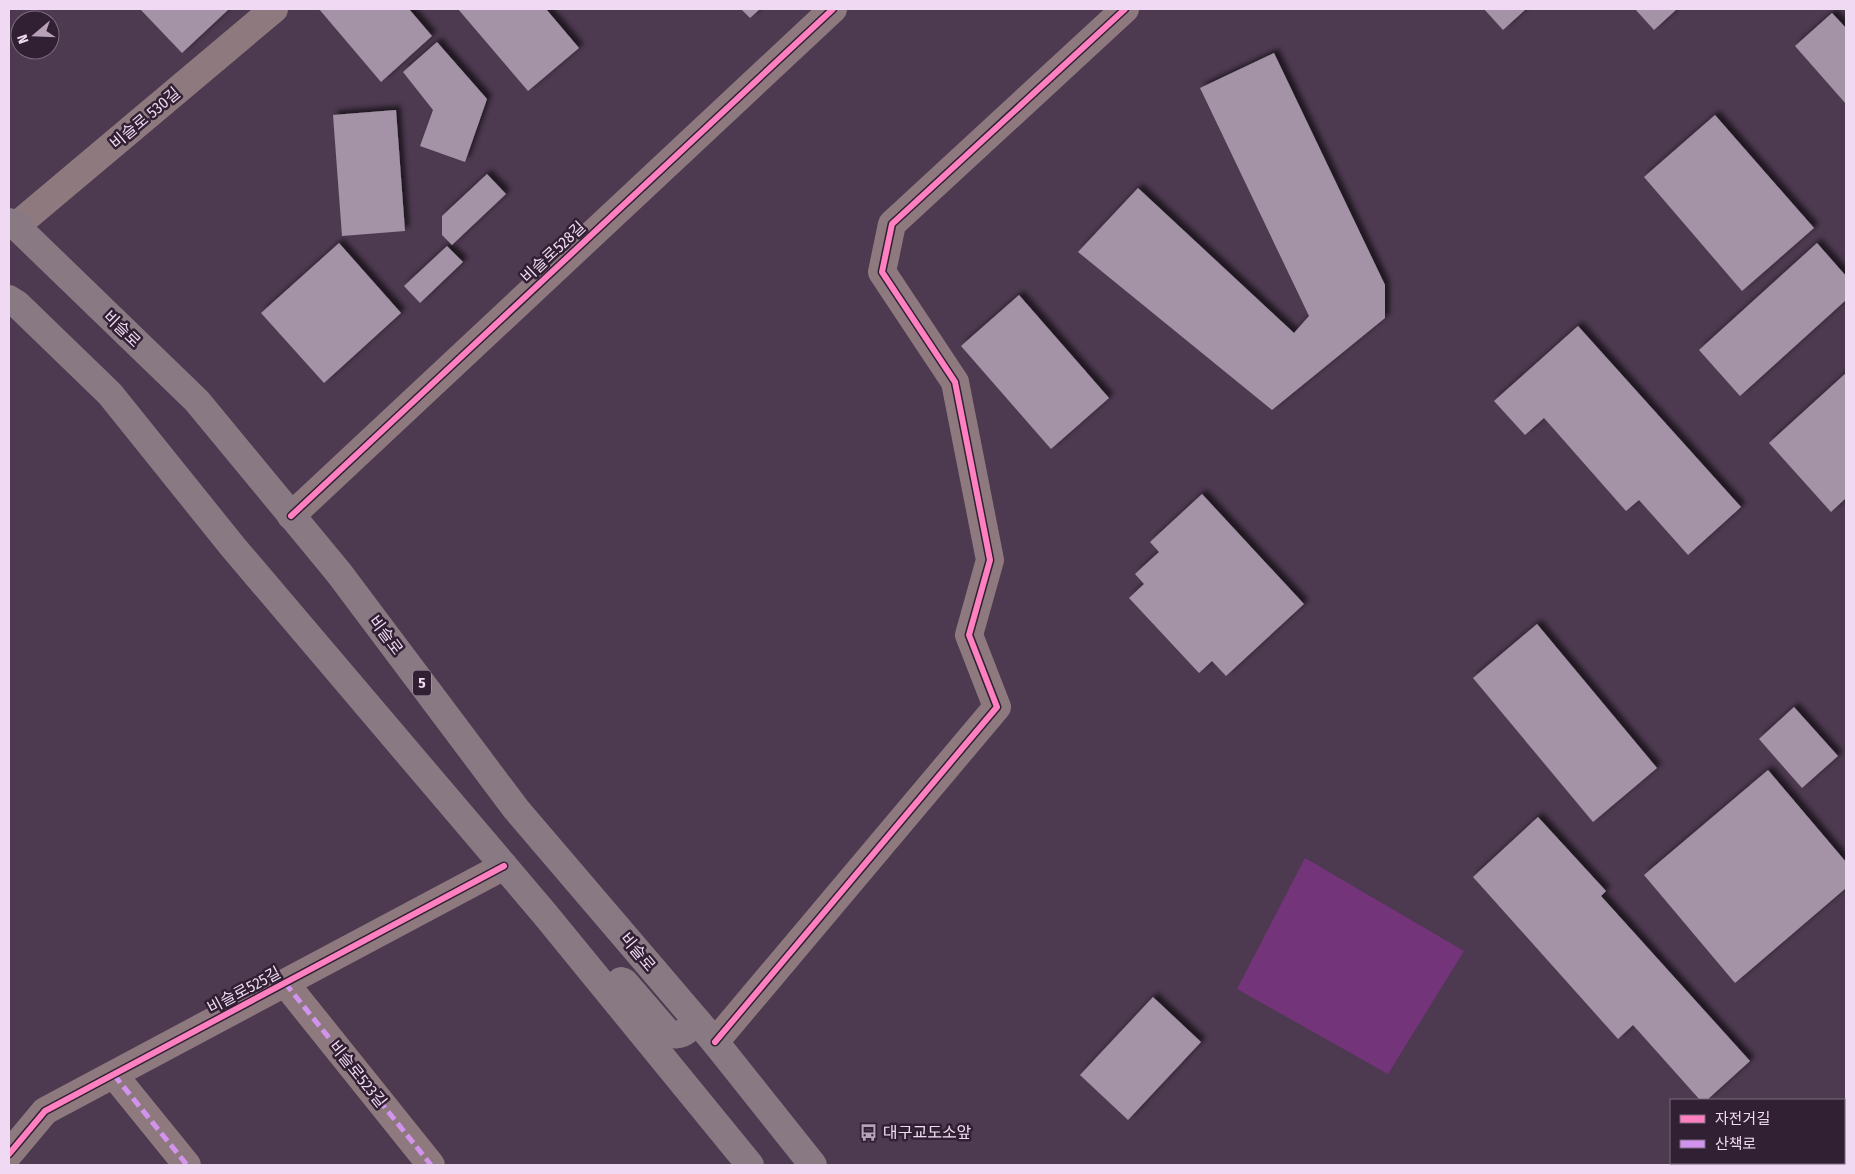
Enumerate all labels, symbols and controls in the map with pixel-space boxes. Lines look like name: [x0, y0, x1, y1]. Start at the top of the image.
north arrow: [10, 10, 60, 60]
text: N: [14, 32, 33, 46]
street label: 비슬로 530길: [106, 83, 184, 153]
street label: 비슬로528길: [517, 217, 589, 287]
street label: 비슬로: [100, 307, 145, 351]
street label: 비슬로: [365, 612, 407, 659]
road number: 5: [413, 670, 431, 696]
street label: 비슬로: [617, 929, 660, 975]
street label: 비슬로525길: [204, 963, 284, 1017]
street label: 비슬로523길: [325, 1037, 391, 1111]
legend: [1670, 1099, 1845, 1164]
text: 자전거길: [1715, 1110, 1770, 1128]
bus stop icon: 대구교도소앞: [859, 1122, 879, 1142]
place label: 대구교도소앞: [883, 1123, 972, 1142]
text: 산책로: [1715, 1135, 1756, 1153]

